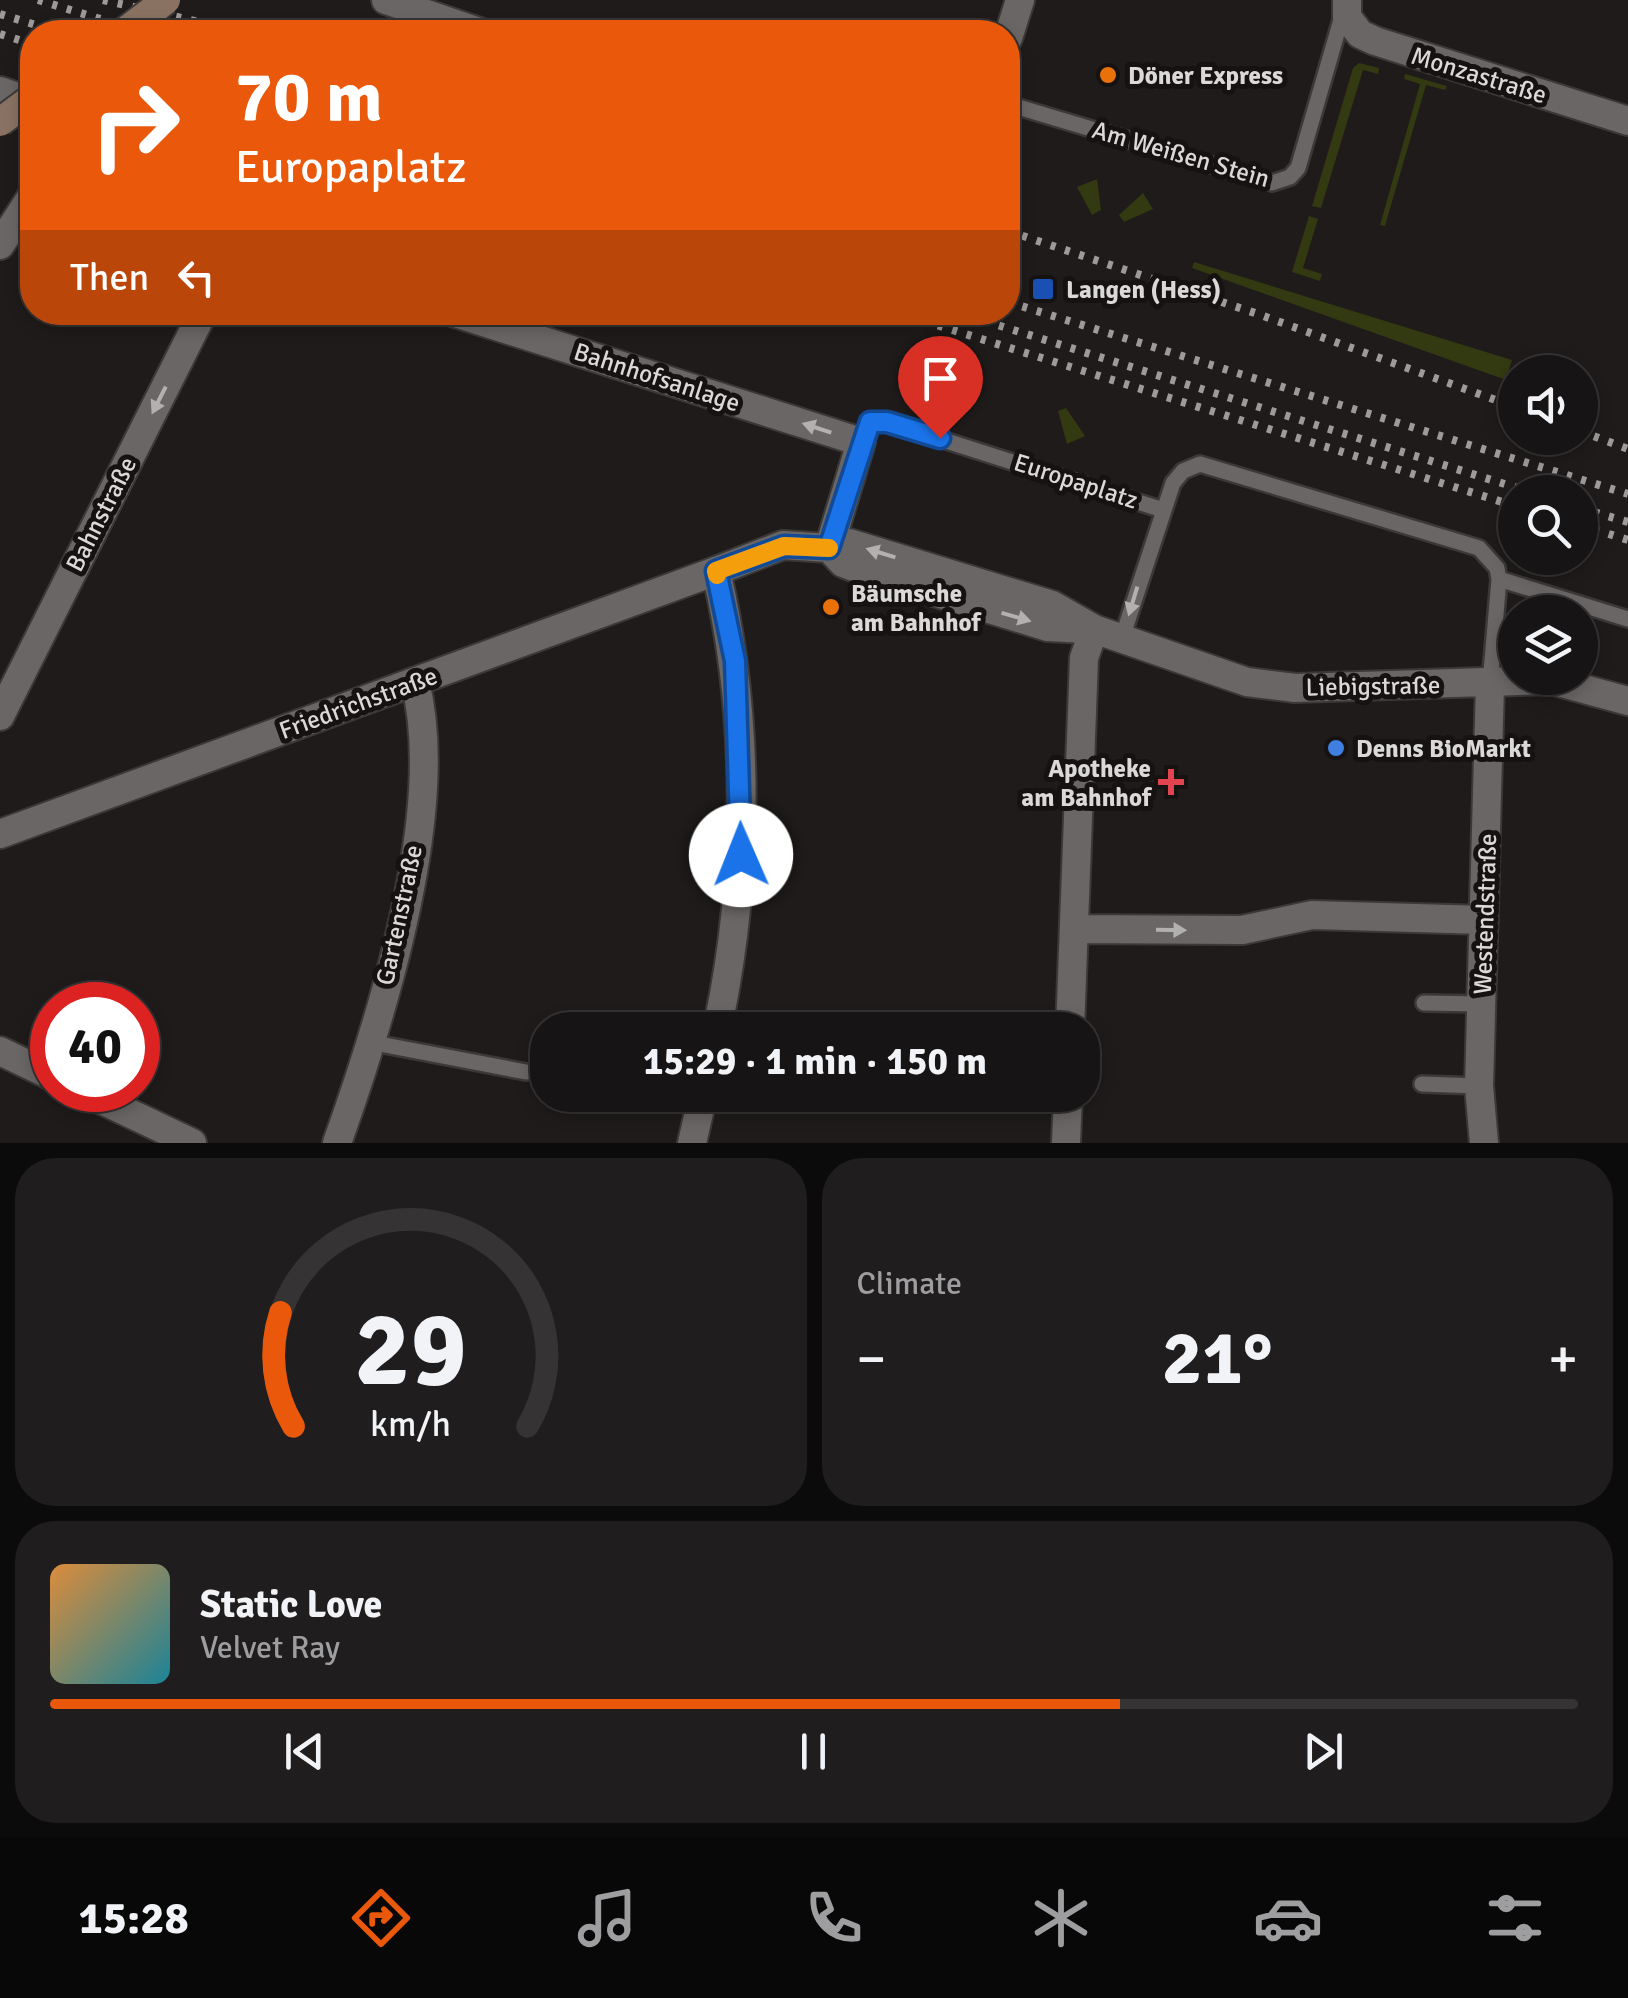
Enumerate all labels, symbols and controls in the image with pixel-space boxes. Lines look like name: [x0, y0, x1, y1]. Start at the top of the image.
street label: Monzastraße: [1407, 40, 1551, 110]
text: 70 m: [235, 54, 383, 140]
icon: right: [70, 60, 200, 190]
place label: Döner Express: [1128, 60, 1283, 91]
marker: Döner Express: [1097, 64, 1119, 86]
street label: Am Weißen Stein: [1089, 114, 1273, 194]
text: Europaplatz: [235, 140, 466, 195]
icon: left: [169, 250, 224, 305]
text: Then: [70, 254, 149, 301]
place label: Langen (Hess): [1066, 274, 1221, 305]
marker: Langen (Hess): [1030, 276, 1056, 302]
street label: Bahnhofsanlage: [570, 336, 744, 418]
pin: [898, 336, 983, 439]
icon: arrive: [913, 351, 968, 406]
map controls: [1498, 355, 1598, 695]
button: sound: [1498, 355, 1598, 455]
one-way arrow: [151, 385, 168, 414]
one-way arrow: [802, 420, 832, 435]
street label: Europaplatz: [1010, 446, 1142, 516]
street label: Bahnstraße: [59, 451, 143, 577]
button: search: [1498, 475, 1598, 575]
one-way arrow: [866, 545, 896, 560]
place label: Bäumsche am Bahnhof: [851, 578, 983, 638]
one-way arrow: [1125, 587, 1140, 617]
button: layers: [1498, 595, 1598, 695]
marker: Bäumsche am Bahnhof: [820, 596, 842, 618]
one-way arrow: [1001, 610, 1032, 626]
street label: Friedrichstraße: [275, 660, 441, 746]
street label: Liebigstraße: [1305, 669, 1441, 703]
place label: Denns BioMarkt: [1356, 733, 1531, 764]
marker: Denns BioMarkt: [1325, 737, 1347, 759]
place label: Apotheke am Bahnhof: [1021, 753, 1153, 813]
marker: Apotheke am Bahnhof: [1160, 771, 1182, 793]
position arrow: [689, 803, 793, 907]
street label: Westendstraße: [1467, 833, 1503, 995]
street label: Gartenstraße: [369, 842, 429, 988]
one-way arrow: [1156, 922, 1188, 938]
speed limit sign: 40: [30, 982, 160, 1112]
text: 15:29 · 1 min · 150 m: [643, 1038, 987, 1085]
text: Climate: [857, 1264, 962, 1303]
text: 29: [355, 1286, 467, 1414]
text: 21°: [1162, 1312, 1273, 1405]
text: −: [857, 1325, 886, 1393]
text: +: [1548, 1325, 1578, 1393]
text: km/h: [370, 1402, 451, 1446]
text: Static Love: [200, 1581, 382, 1628]
text: Velvet Ray: [200, 1628, 340, 1667]
icon: previous: [277, 1724, 332, 1779]
icon: pause: [786, 1724, 841, 1779]
icon: next: [1296, 1724, 1351, 1779]
icon: directions: [346, 1883, 416, 1953]
icon: music: [572, 1883, 642, 1953]
icon: phone: [799, 1883, 869, 1953]
icon: climate: [1026, 1883, 1096, 1953]
icon: car: [1253, 1883, 1323, 1953]
icon: filters: [1480, 1883, 1550, 1953]
text: 15:28: [78, 1891, 189, 1946]

